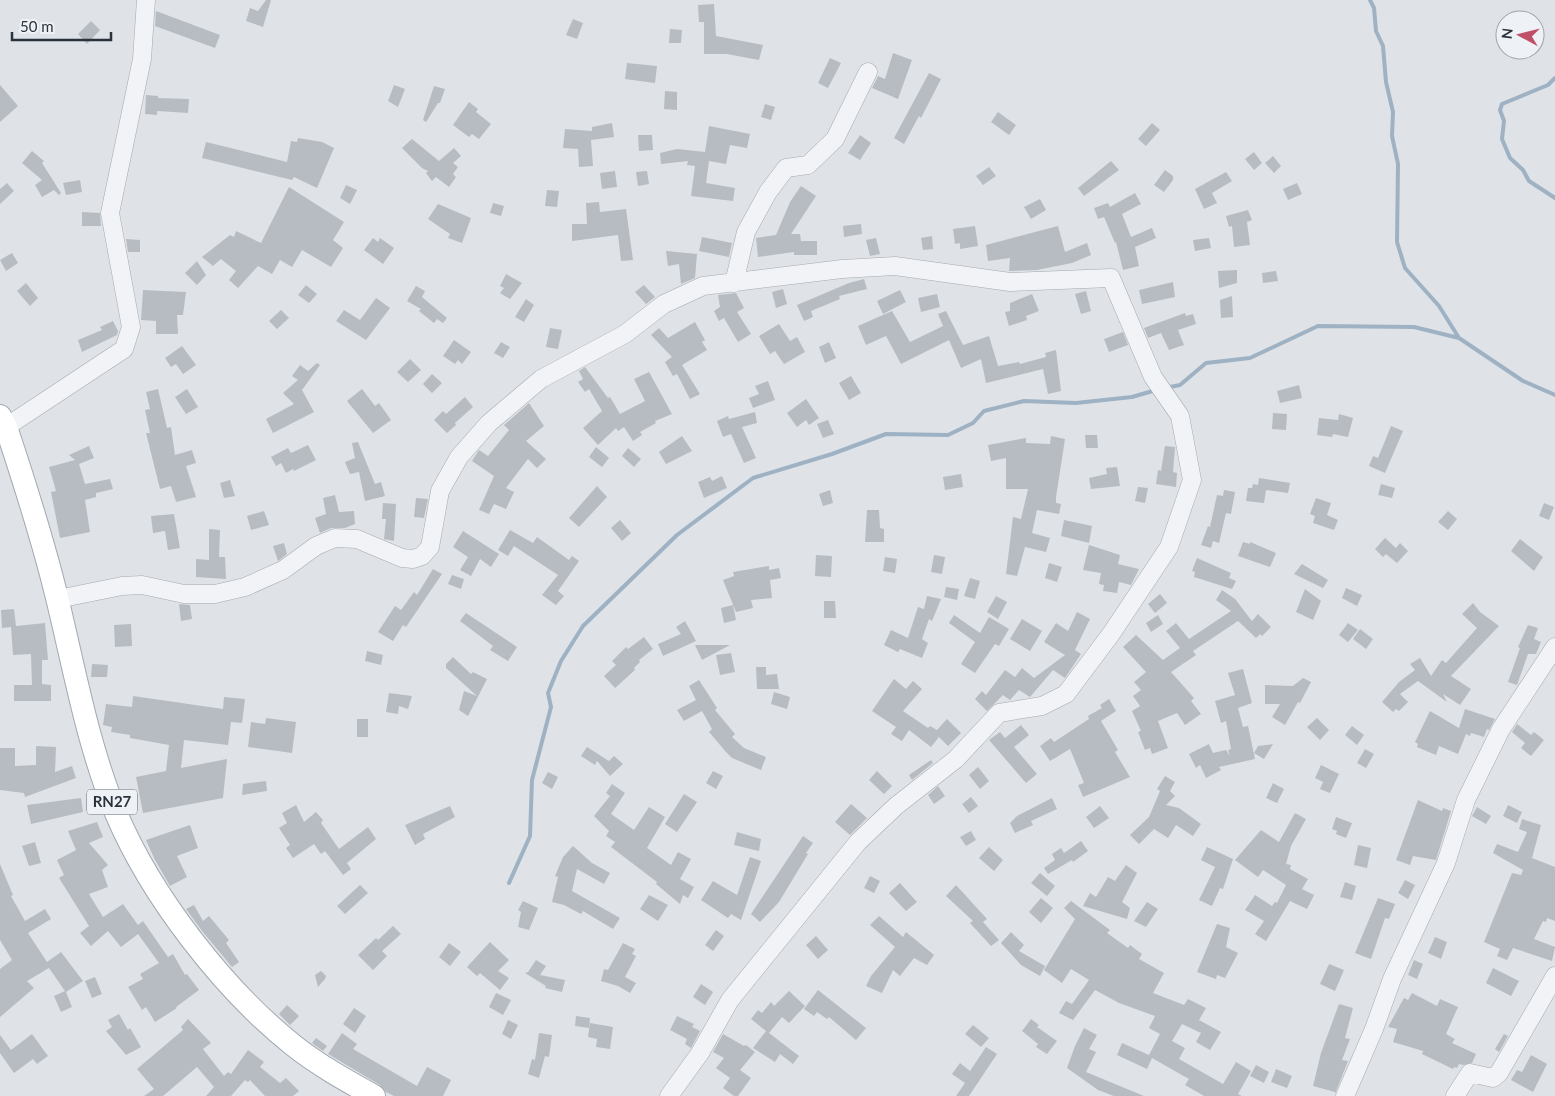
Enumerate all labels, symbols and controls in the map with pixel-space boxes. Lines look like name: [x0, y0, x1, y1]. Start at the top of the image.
scale bar: [12, 10, 111, 42]
north arrow: [1495, 10, 1545, 60]
text: 50 m: [20, 17, 54, 35]
text: N: [1498, 27, 1516, 40]
road number: RN27: [87, 790, 137, 814]

